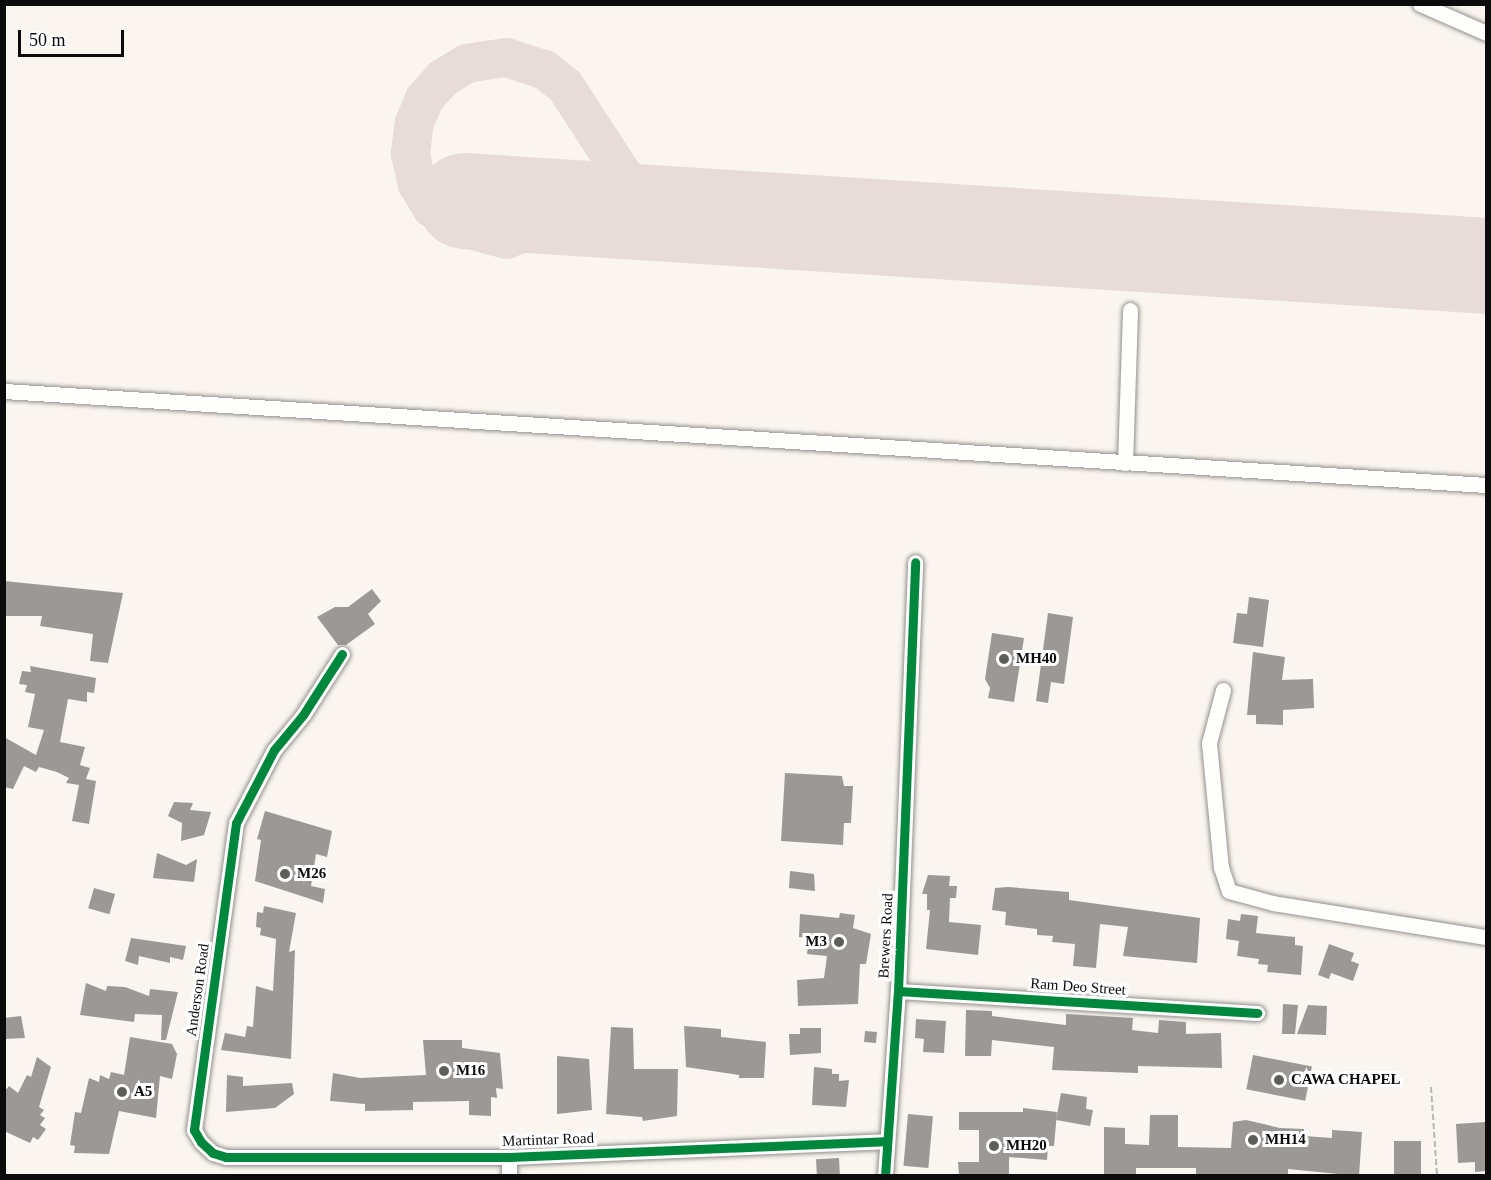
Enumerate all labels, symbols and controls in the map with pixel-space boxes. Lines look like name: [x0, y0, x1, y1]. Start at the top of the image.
scale bar: [21, 18, 128, 56]
text: 50 m: [29, 30, 66, 50]
place label: MH40: [1016, 650, 1057, 668]
marker: MH40: [997, 652, 1011, 666]
place label: M26: [297, 865, 326, 883]
marker: M26: [278, 867, 292, 881]
street label: Brewers Road: [875, 893, 897, 979]
place label: M3: [805, 933, 827, 951]
marker: M3: [832, 935, 846, 949]
street label: Anderson Road: [183, 942, 213, 1038]
street label: Ram Deo Street: [1030, 975, 1126, 999]
place label: M16: [456, 1062, 485, 1080]
marker: M16: [437, 1064, 451, 1078]
place label: CAWA CHAPEL: [1291, 1071, 1401, 1089]
marker: CAWA CHAPEL: [1272, 1073, 1286, 1087]
place label: A5: [134, 1083, 152, 1101]
marker: A5: [115, 1085, 129, 1099]
street label: Martintar Road: [502, 1129, 594, 1151]
place label: MH14: [1265, 1131, 1306, 1149]
marker: MH14: [1246, 1133, 1260, 1147]
place label: MH20: [1006, 1137, 1047, 1155]
marker: MH20: [987, 1139, 1001, 1153]

